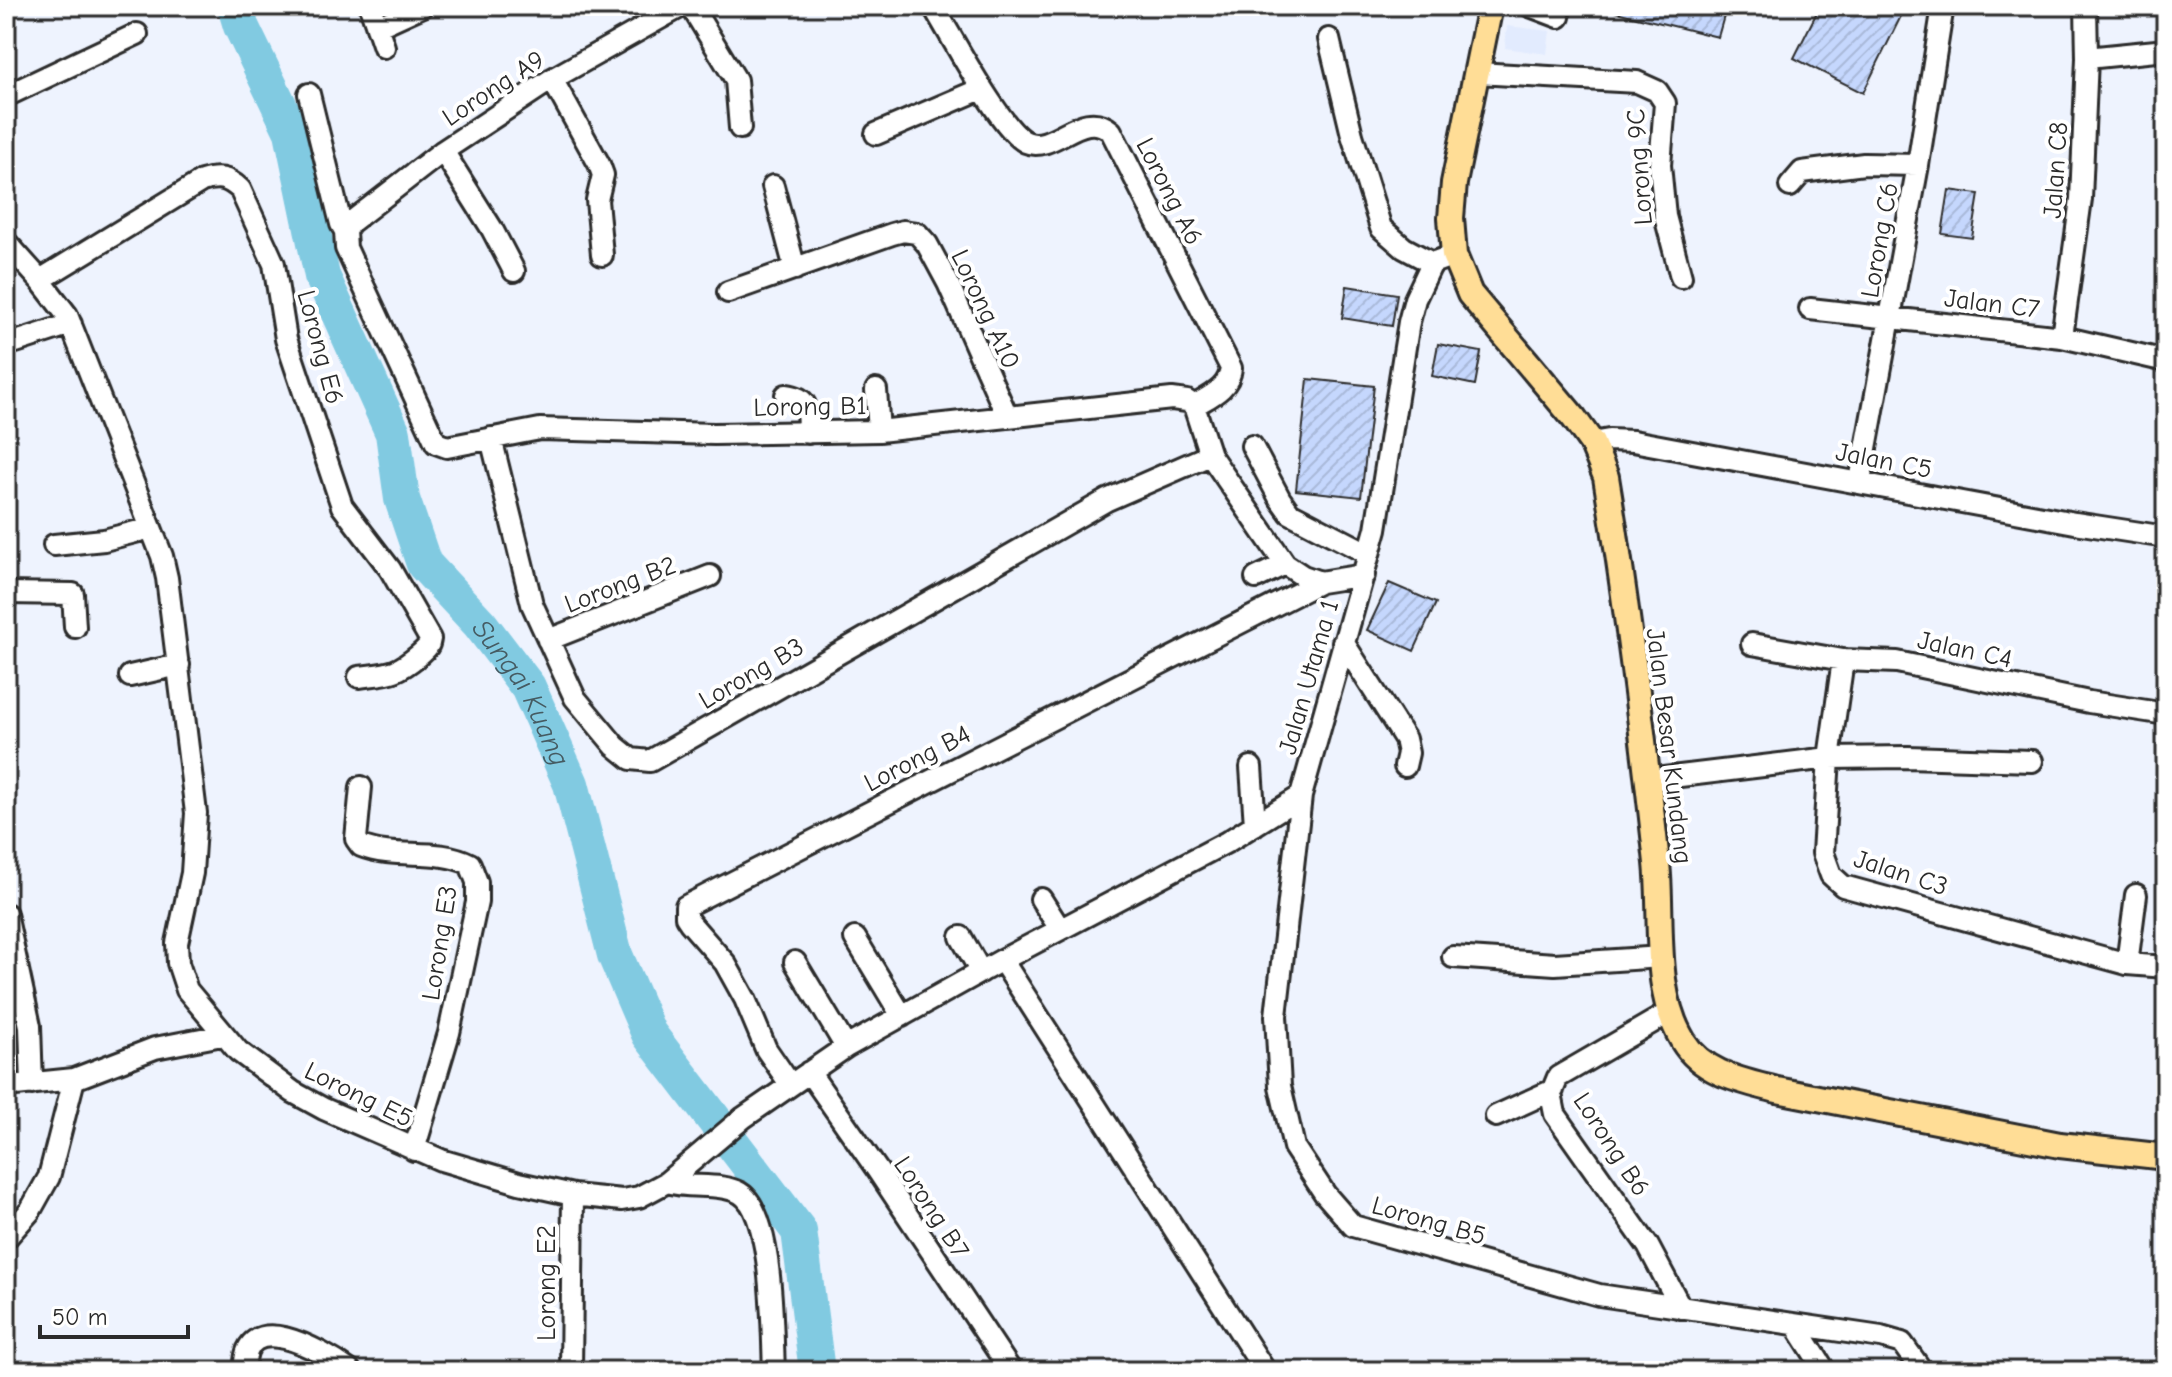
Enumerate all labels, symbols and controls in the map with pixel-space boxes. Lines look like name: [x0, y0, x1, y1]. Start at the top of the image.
street label: Lorong A9: [437, 45, 550, 133]
street label: Lorong 9C: [1621, 108, 1659, 226]
street label: Jalan C8: [2038, 121, 2074, 219]
street label: Lorong A6: [1129, 133, 1209, 250]
street label: Lorong C6: [1855, 180, 1905, 300]
street label: Lorong A10: [944, 245, 1026, 374]
street label: Jalan C7: [1943, 283, 2041, 325]
street label: Lorong E6: [290, 287, 350, 407]
street label: Lorong B1: [753, 391, 867, 423]
street label: Jalan C5: [1833, 437, 1935, 485]
street label: Lorong B2: [561, 550, 680, 620]
street label: Jalan Utama 1: [1273, 597, 1345, 758]
water label: Sungai Kuang: [465, 613, 576, 771]
street label: Jalan C4: [1915, 625, 2015, 675]
street label: Jalan Besar Kundang: [1640, 626, 1698, 866]
street label: Lorong B3: [694, 632, 809, 716]
street label: Lorong B4: [859, 719, 976, 798]
street label: Jalan C3: [1850, 844, 1951, 902]
street label: Lorong E3: [416, 884, 464, 1003]
street label: Lorong E5: [300, 1056, 418, 1134]
street label: Lorong B6: [1567, 1087, 1656, 1202]
street label: Lorong B7: [887, 1151, 975, 1264]
street label: Lorong B5: [1368, 1190, 1489, 1252]
street label: Lorong E2: [532, 1225, 562, 1341]
scale bar: [40, 1289, 188, 1339]
text: 50 m: [52, 1303, 108, 1331]

